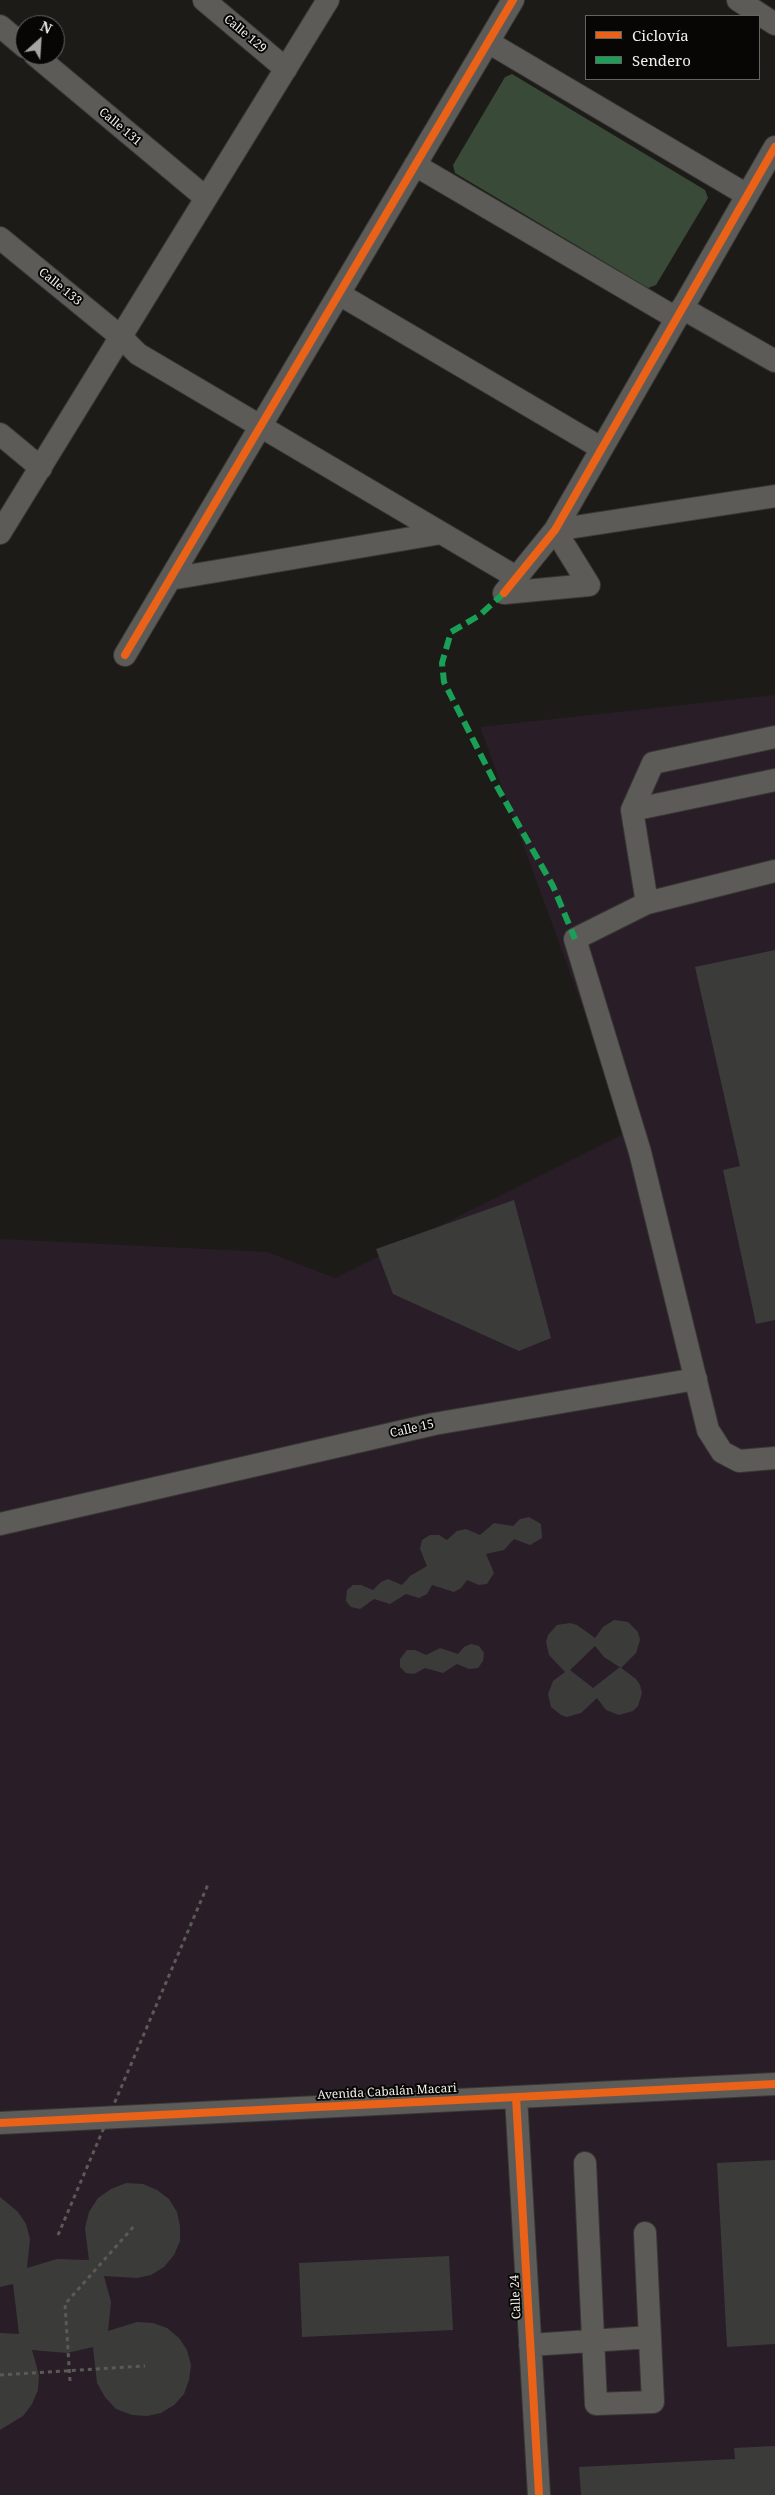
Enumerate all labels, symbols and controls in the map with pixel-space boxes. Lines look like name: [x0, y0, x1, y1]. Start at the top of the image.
street label: Calle 129: [221, 12, 269, 56]
north arrow: [15, 15, 65, 65]
legend: [585, 15, 760, 80]
text: N: [37, 16, 55, 38]
text: Ciclovía: [632, 25, 689, 45]
text: Sendero: [632, 50, 691, 70]
street label: Calle 131: [96, 105, 144, 149]
street label: Calle 133: [36, 265, 84, 309]
street label: Calle 15: [389, 1417, 435, 1441]
street label: Avenida Cabalán Macari: [317, 2081, 457, 2103]
street label: Calle 24: [508, 2274, 524, 2320]

